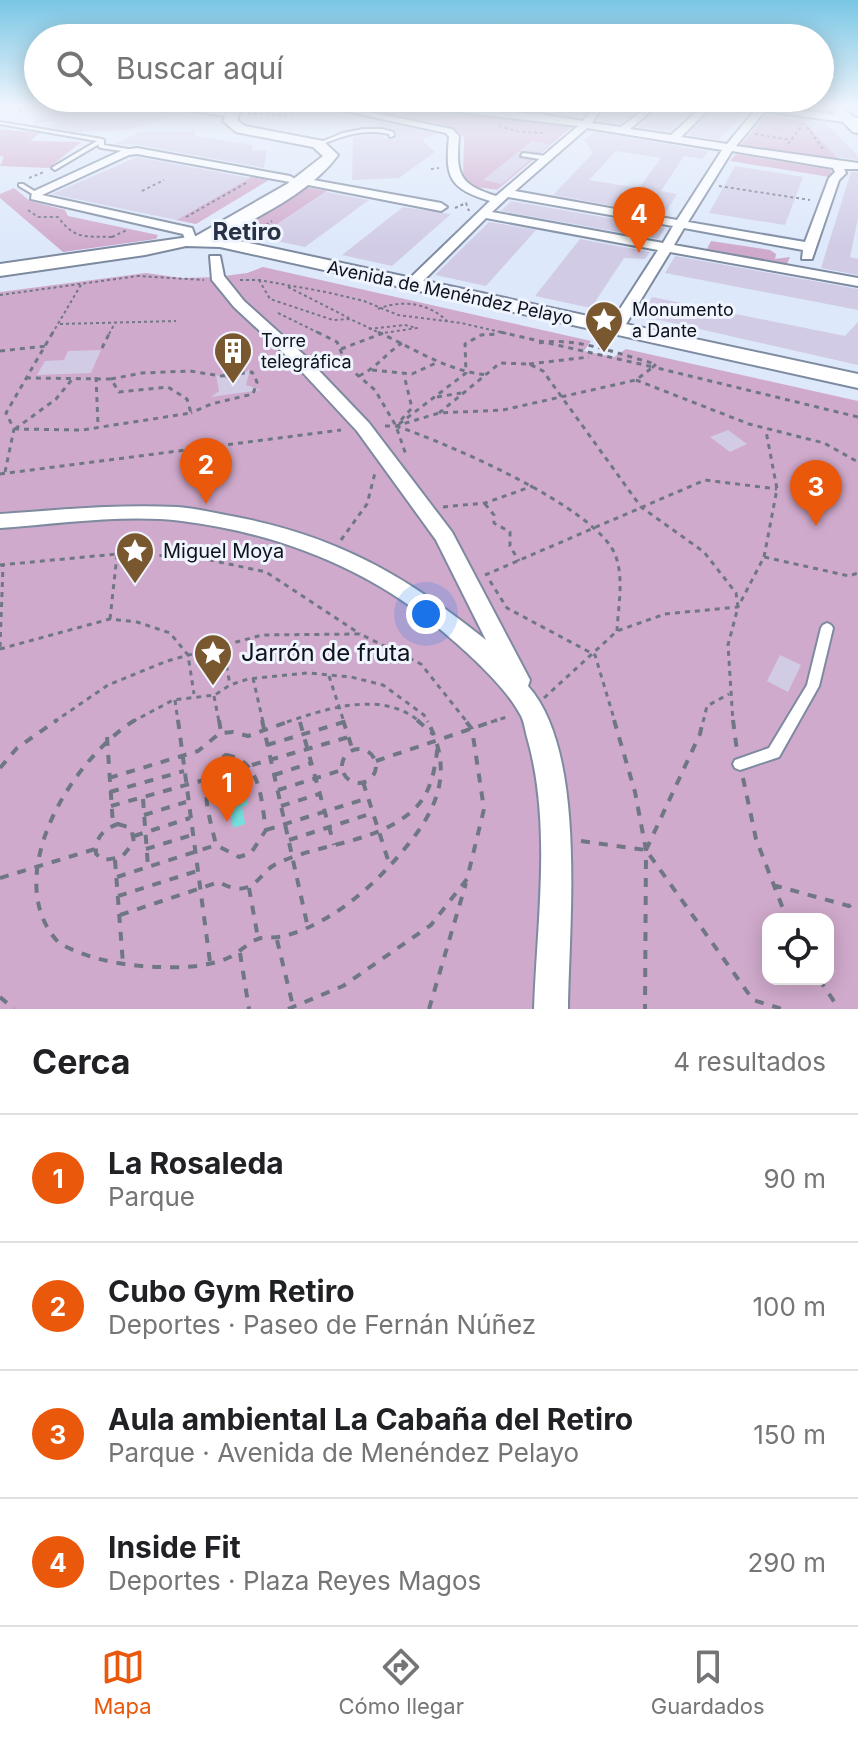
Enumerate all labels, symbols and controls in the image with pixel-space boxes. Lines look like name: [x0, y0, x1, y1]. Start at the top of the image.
search box: [24, 24, 834, 112]
icon: search: [52, 46, 96, 90]
text: Buscar aquí: [116, 50, 283, 86]
pin: 4: [613, 187, 665, 253]
district label: Retiro: [213, 217, 281, 246]
street label: Avenida de Menéndez Pelayo: [325, 256, 575, 329]
place icon: Monumento a Dante: [583, 299, 625, 354]
place label: Monumento a Dante: [632, 299, 734, 341]
building icon: Torre telegráfica: [212, 330, 254, 385]
place label: Torre telegráfica: [261, 330, 352, 372]
pin: 2: [180, 438, 232, 504]
pin: 3: [790, 460, 842, 526]
place icon: Miguel Moya: [114, 530, 156, 585]
place label: Miguel Moya: [163, 539, 284, 563]
your location: [406, 594, 446, 634]
place icon: Jarrón de fruta: [192, 632, 234, 687]
place label: Jarrón de fruta: [241, 638, 411, 667]
pin: 1: [201, 756, 253, 822]
map controls: [762, 913, 834, 985]
button: locate: [762, 913, 834, 985]
text: Cerca: [32, 1041, 131, 1082]
text: 4 resultados: [673, 1046, 826, 1077]
text: La Rosaleda: [108, 1145, 284, 1181]
text: 1: [52, 1163, 64, 1194]
text: 90 m: [763, 1163, 826, 1194]
text: Parque: [108, 1181, 195, 1212]
text: Cubo Gym Retiro: [108, 1273, 355, 1309]
text: 2: [50, 1291, 66, 1322]
text: 100 m: [753, 1291, 826, 1322]
text: Deportes · Paseo de Fernán Núñez: [108, 1309, 536, 1340]
text: Aula ambiental La Cabaña del Retiro: [108, 1401, 633, 1437]
text: 3: [50, 1419, 66, 1450]
text: 150 m: [753, 1419, 826, 1450]
text: Parque · Avenida de Menéndez Pelayo: [108, 1437, 579, 1468]
text: Inside Fit: [108, 1529, 241, 1565]
text: 4: [49, 1547, 67, 1578]
text: 290 m: [748, 1547, 826, 1578]
text: Deportes · Plaza Reyes Magos: [108, 1565, 481, 1596]
tab: Mapa: [93, 1645, 152, 1719]
tab: Cómo llegar: [338, 1645, 464, 1719]
tab: Guardados: [651, 1645, 765, 1719]

